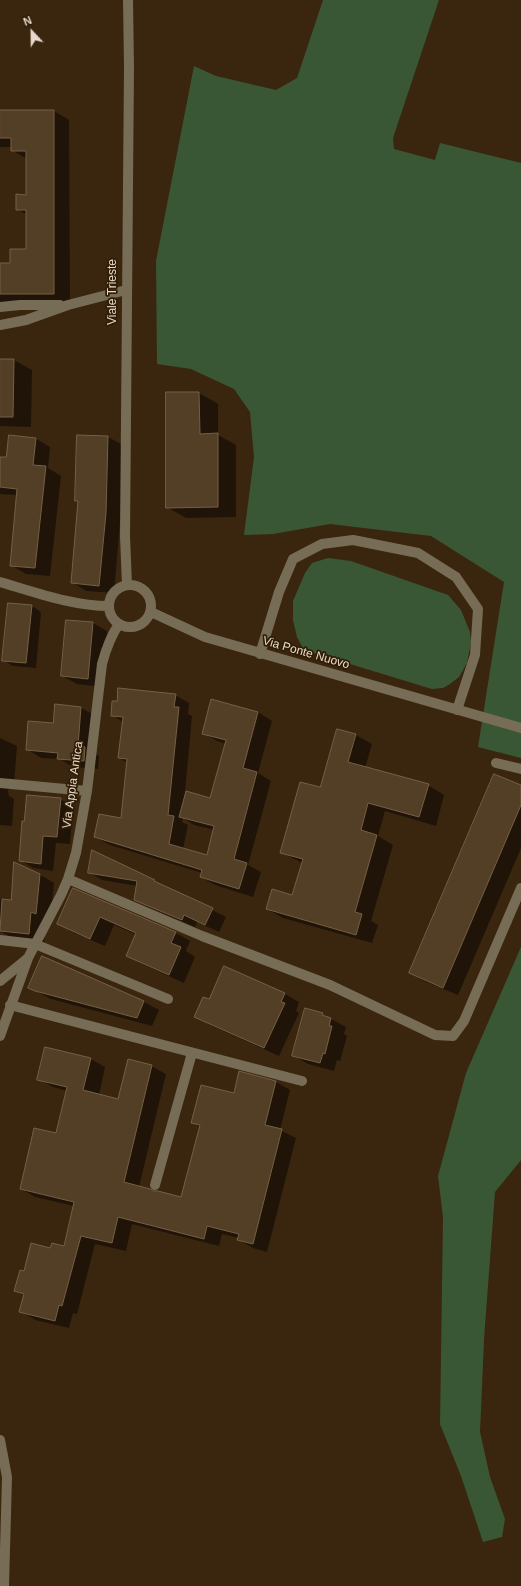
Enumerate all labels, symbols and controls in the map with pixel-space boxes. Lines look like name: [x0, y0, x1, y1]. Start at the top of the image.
north arrow: [12, 12, 52, 52]
text: N: [22, 14, 33, 28]
street label: Viale Trieste: [106, 259, 120, 325]
street label: Via Ponte Nuovo: [261, 634, 351, 672]
street label: Via Appia Antica: [60, 741, 86, 829]

